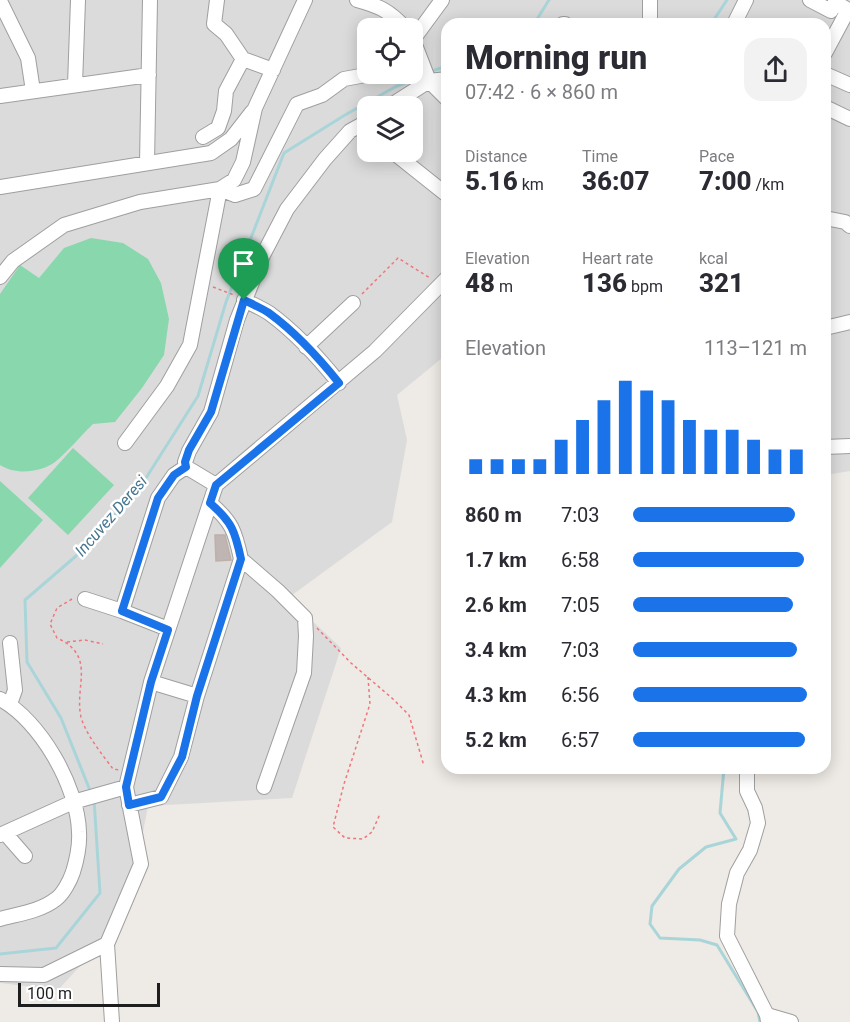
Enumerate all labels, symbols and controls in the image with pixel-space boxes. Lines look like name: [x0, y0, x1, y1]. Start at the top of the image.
map controls: [357, 18, 423, 162]
button: locate: [357, 18, 423, 84]
text: Morning run: [465, 38, 647, 77]
button: share: [744, 38, 807, 101]
text: 07:42 · 6 × 860 m: [465, 80, 618, 104]
button: layers: [357, 96, 423, 162]
text: Distance: [465, 147, 527, 166]
text: Time: [582, 147, 618, 166]
text: Pace: [699, 147, 735, 166]
text: 5.16: [465, 166, 518, 196]
text: 36:07: [582, 166, 650, 196]
text: 7:00: [699, 166, 752, 196]
text: km: [518, 175, 544, 194]
text: /km: [752, 175, 784, 194]
pin: [218, 238, 269, 300]
icon: arrive: [227, 247, 260, 280]
text: Elevation: [465, 249, 530, 268]
text: Heart rate: [582, 249, 653, 268]
text: kcal: [699, 249, 728, 268]
text: 48: [465, 268, 495, 298]
text: 136: [582, 268, 627, 298]
text: 321: [699, 268, 744, 298]
text: m: [495, 277, 513, 296]
text: bpm: [627, 277, 663, 296]
text: Elevation: [465, 336, 546, 360]
text: 113–121 m: [704, 336, 807, 360]
water label: Incuvez Deresi: [71, 472, 151, 560]
text: 860 m: [465, 503, 522, 527]
text: 7:03: [561, 503, 600, 527]
text: 1.7 km: [465, 548, 527, 572]
text: 6:58: [561, 548, 600, 572]
text: 2.6 km: [465, 593, 527, 617]
text: 7:05: [561, 593, 600, 617]
text: 3.4 km: [465, 638, 527, 662]
text: 7:03: [561, 638, 600, 662]
text: 4.3 km: [465, 683, 527, 707]
text: 6:56: [561, 683, 600, 707]
text: 5.2 km: [465, 728, 527, 752]
text: 6:57: [561, 728, 600, 752]
scale bar: [18, 980, 160, 1008]
text: 100 m: [27, 984, 72, 1003]

